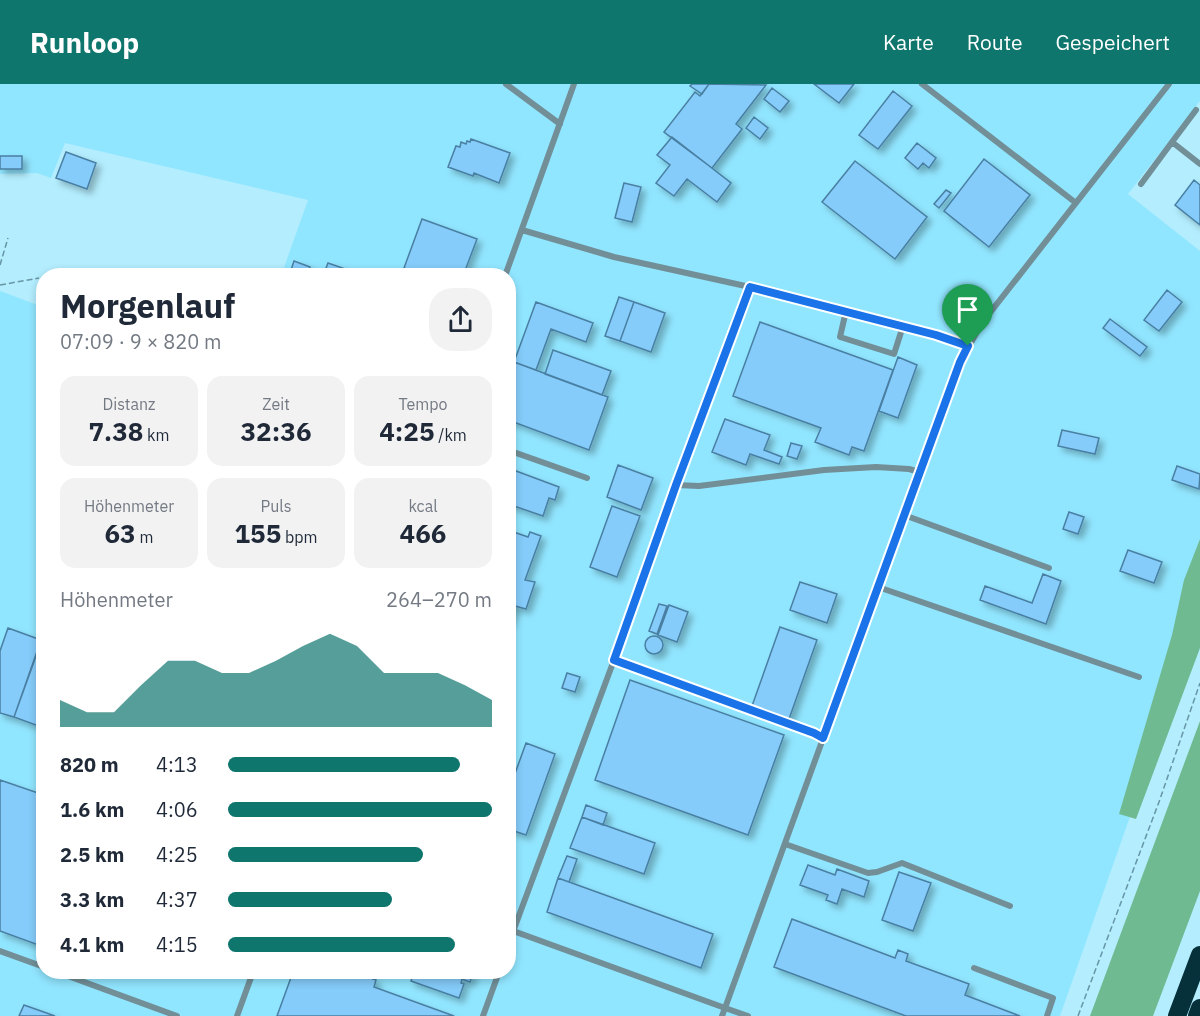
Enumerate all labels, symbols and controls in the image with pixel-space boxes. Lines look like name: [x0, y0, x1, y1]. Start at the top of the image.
text: Runloop: [30, 24, 139, 61]
text: Karte: [883, 28, 934, 56]
text: Route: [967, 28, 1023, 56]
text: Gespeichert: [1056, 28, 1170, 56]
text: Morgenlauf: [60, 284, 235, 327]
pin: [942, 284, 993, 346]
button: share: [429, 288, 492, 351]
icon: arrive: [951, 293, 984, 326]
text: 07:09 · 9 × 820 m: [60, 328, 221, 355]
text: Distanz: [102, 394, 156, 414]
text: Zeit: [262, 394, 290, 414]
text: Tempo: [398, 394, 448, 414]
text: 7.38: [88, 414, 143, 448]
text: 32:36: [241, 414, 311, 448]
text: 4:25: [379, 414, 435, 448]
text: km: [143, 425, 170, 445]
text: /km: [435, 425, 467, 445]
text: Höhenmeter: [84, 496, 174, 516]
text: Puls: [261, 496, 291, 516]
text: kcal: [408, 496, 438, 516]
text: 63: [105, 516, 136, 550]
text: 155: [234, 516, 281, 550]
text: 466: [400, 516, 446, 550]
text: m: [136, 527, 153, 547]
text: bpm: [281, 527, 318, 547]
text: Höhenmeter: [60, 586, 173, 613]
text: 264–270 m: [386, 586, 492, 613]
text: 820 m: [60, 751, 119, 778]
text: 4:13: [156, 751, 198, 778]
text: 1.6 km: [60, 796, 124, 823]
text: 4:06: [156, 796, 198, 823]
text: 2.5 km: [60, 841, 124, 868]
text: 4:25: [156, 841, 198, 868]
text: 3.3 km: [60, 886, 124, 913]
text: 4:37: [156, 886, 198, 913]
text: 4.1 km: [60, 931, 124, 958]
text: 4:15: [156, 931, 198, 958]

